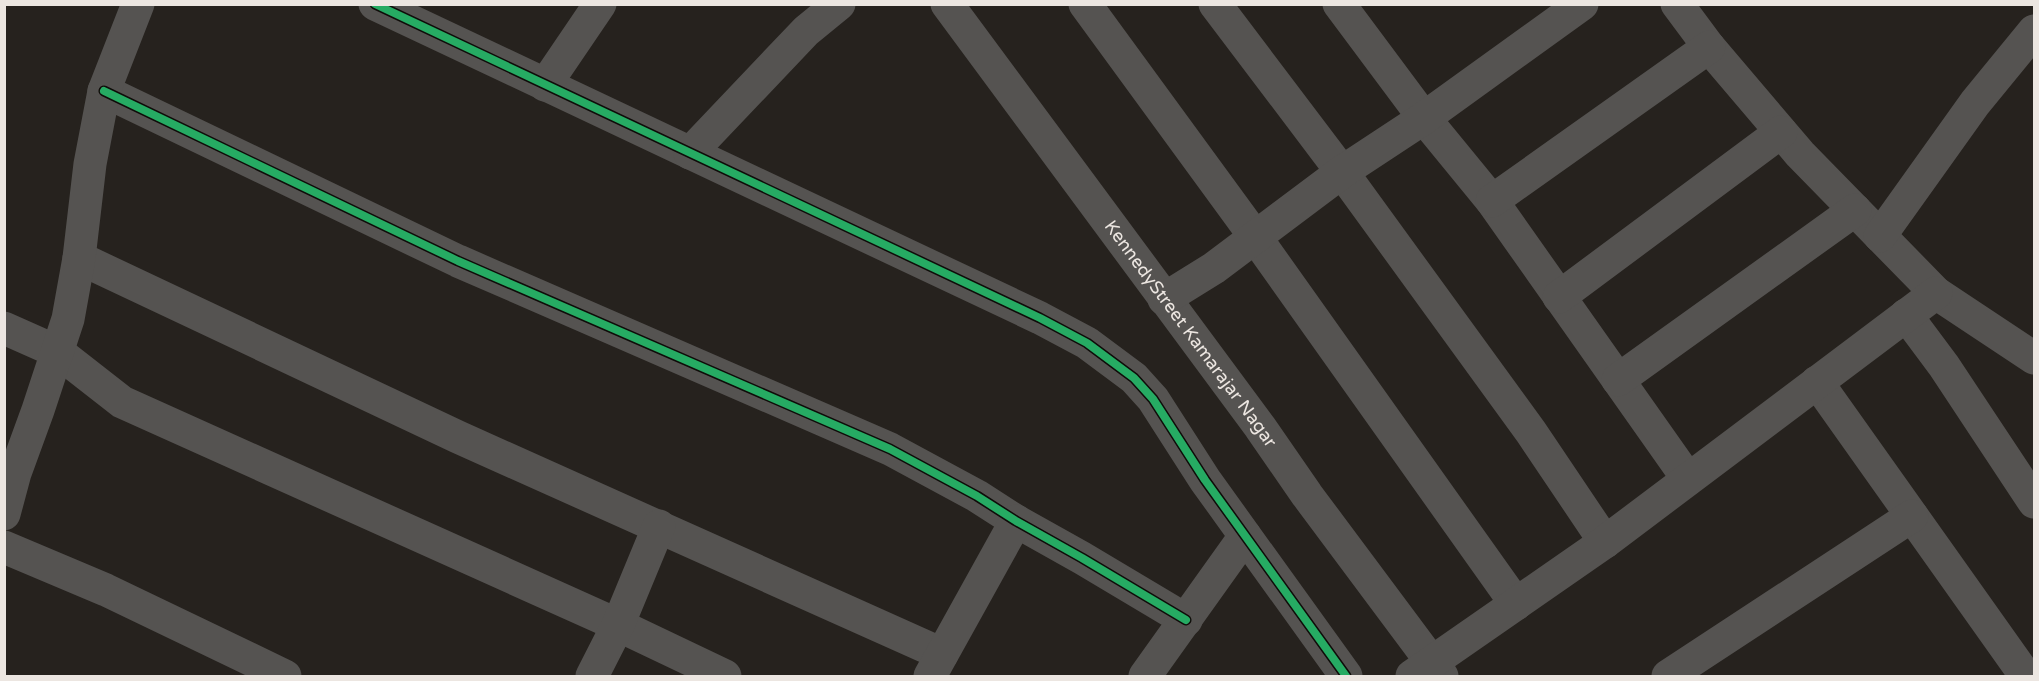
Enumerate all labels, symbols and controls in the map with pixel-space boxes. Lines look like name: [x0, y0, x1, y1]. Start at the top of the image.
street label: KennedyStreet Kamarajar Nagar: [1100, 216, 1282, 452]

